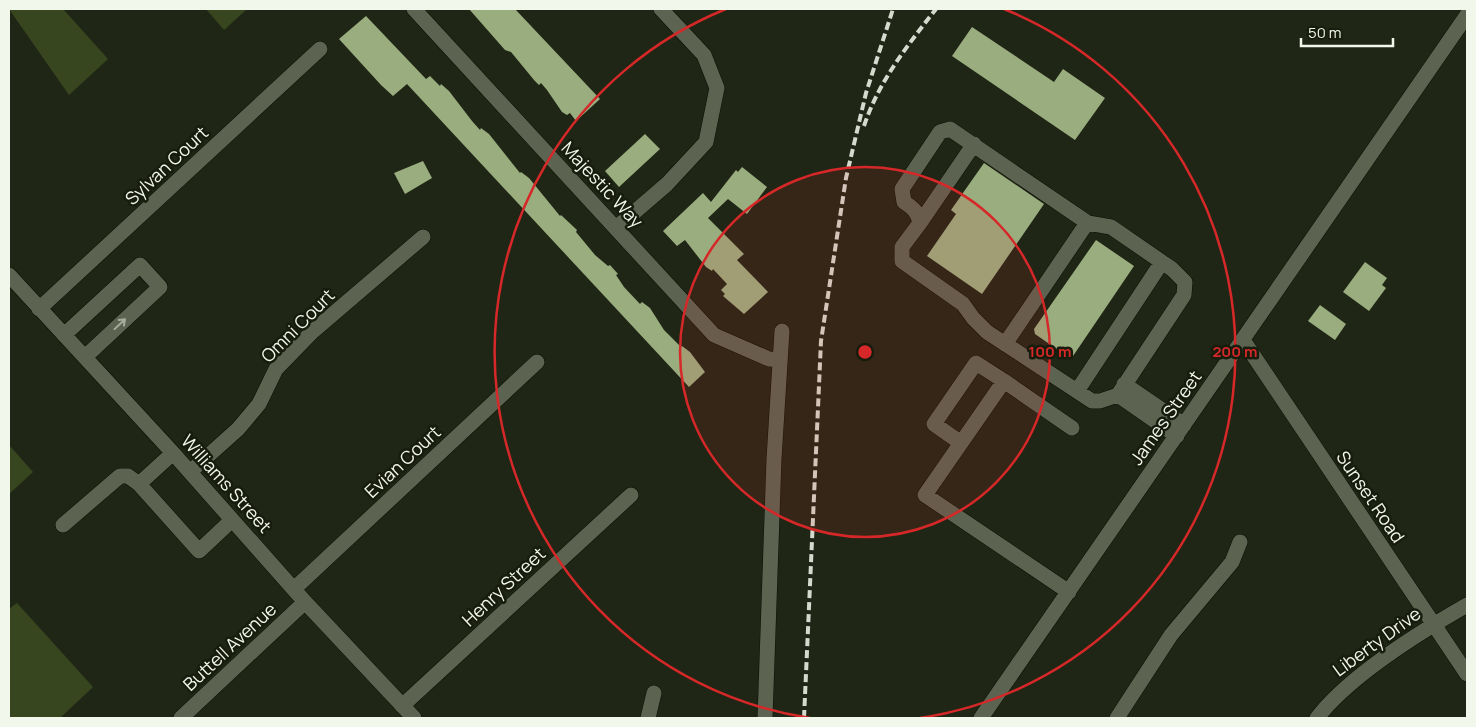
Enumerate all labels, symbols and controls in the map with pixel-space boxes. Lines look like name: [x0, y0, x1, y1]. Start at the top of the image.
scale bar: [1301, 15, 1394, 47]
text: 50 m: [1308, 22, 1342, 43]
street label: Sylvan Court: [120, 121, 213, 210]
street label: Majestic Way: [557, 136, 649, 233]
street label: Omni Court: [255, 283, 339, 367]
one-way arrow: [114, 318, 127, 330]
text: 100 m: [1029, 341, 1071, 362]
text: 200 m: [1212, 341, 1258, 362]
centre of rings: [856, 343, 874, 361]
street label: James Street: [1124, 365, 1207, 469]
street label: Evian Court: [359, 420, 446, 503]
street label: Williams Street: [176, 429, 277, 538]
street label: Sunset Road: [1331, 446, 1410, 547]
street label: Henry Street: [457, 541, 550, 631]
street label: Buttell Avenue: [178, 597, 281, 696]
street label: Liberty Drive: [1328, 601, 1425, 681]

